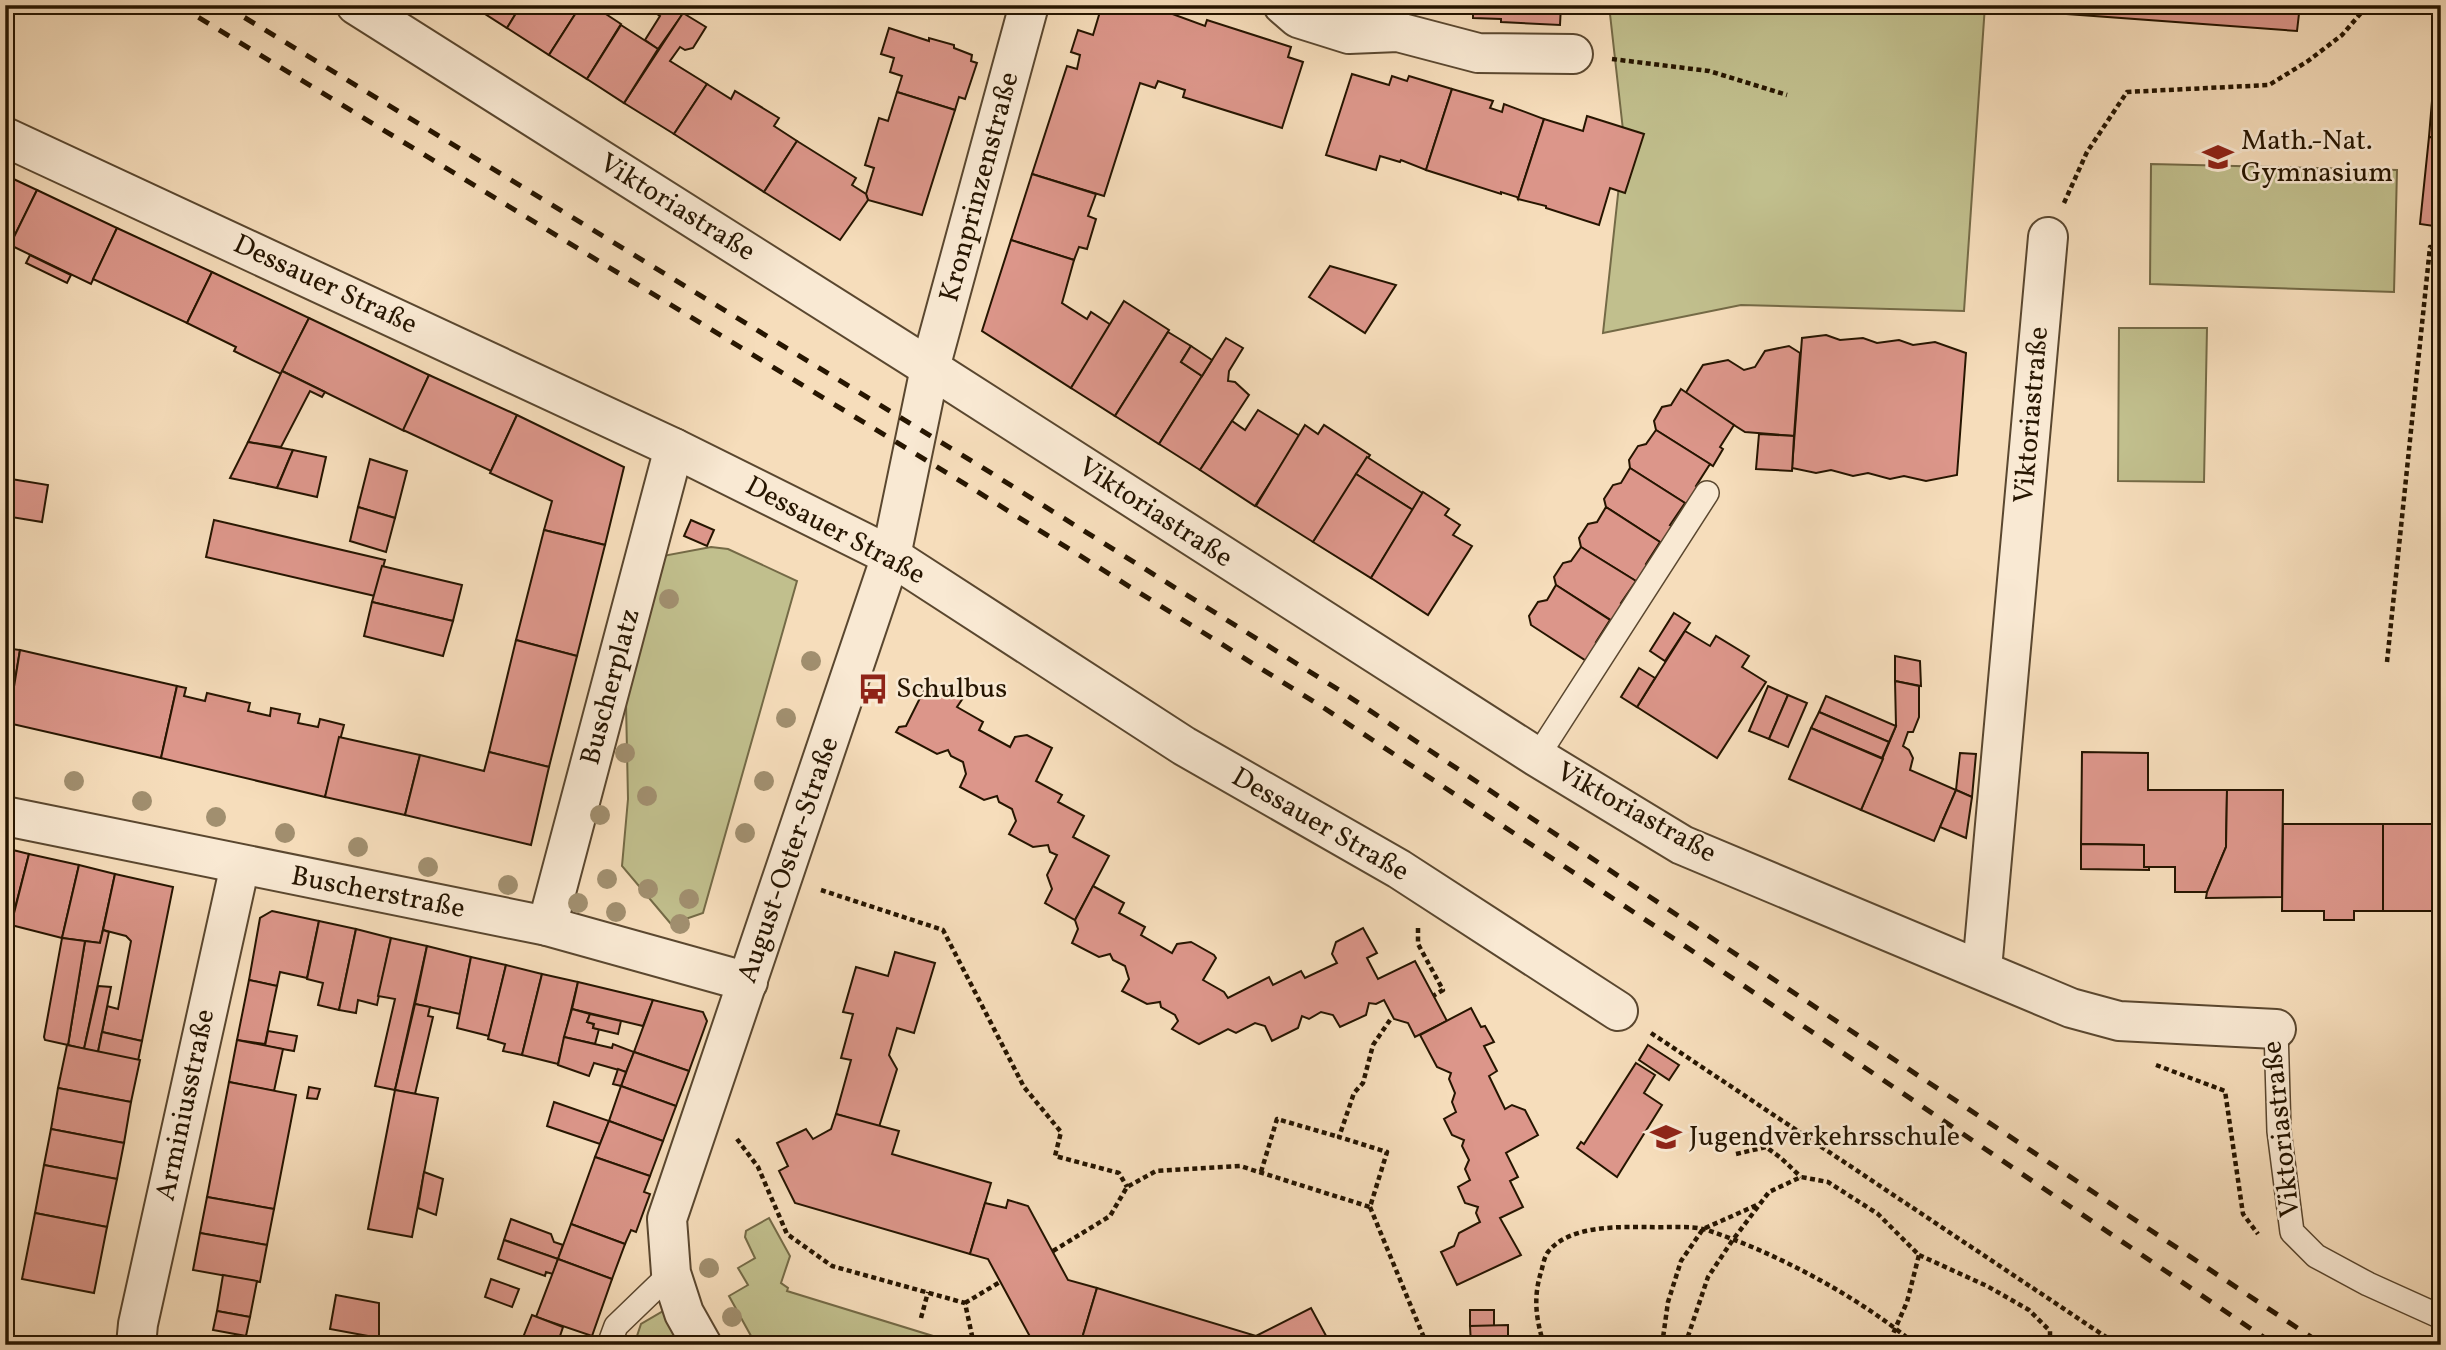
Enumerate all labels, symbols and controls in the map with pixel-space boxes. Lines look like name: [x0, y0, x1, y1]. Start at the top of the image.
street label: Kronprinzenstraße: [931, 68, 1029, 306]
place label: Math.-Nat. Gymnasium: [2241, 122, 2393, 193]
school or university icon: Math.-Nat. Gymnasium: [2201, 140, 2235, 174]
street label: Viktoriastraße: [591, 144, 763, 272]
street label: Dessauer Straße: [227, 225, 423, 345]
street label: Viktoriastraße: [2005, 325, 2059, 505]
street label: Viktoriastraße: [1070, 448, 1240, 578]
street label: Dessauer Straße: [738, 467, 932, 595]
street label: Buscherplatz: [571, 605, 651, 769]
place label: Schulbus: [896, 670, 1007, 709]
bus stop icon: Schulbus: [856, 672, 890, 706]
street label: August-Oster-Straße: [729, 732, 849, 988]
street label: Viktoriastraße: [1549, 753, 1723, 873]
street label: Dessauer Straße: [1224, 758, 1416, 892]
street label: Buscherstraße: [288, 857, 468, 929]
street label: Arminiusstraße: [147, 1006, 225, 1204]
street label: Viktoriastraße: [2253, 1039, 2311, 1219]
place label: Jugendverkehrsschule: [1689, 1118, 1960, 1157]
school or university icon: Jugendverkehrsschule: [1649, 1120, 1683, 1154]

